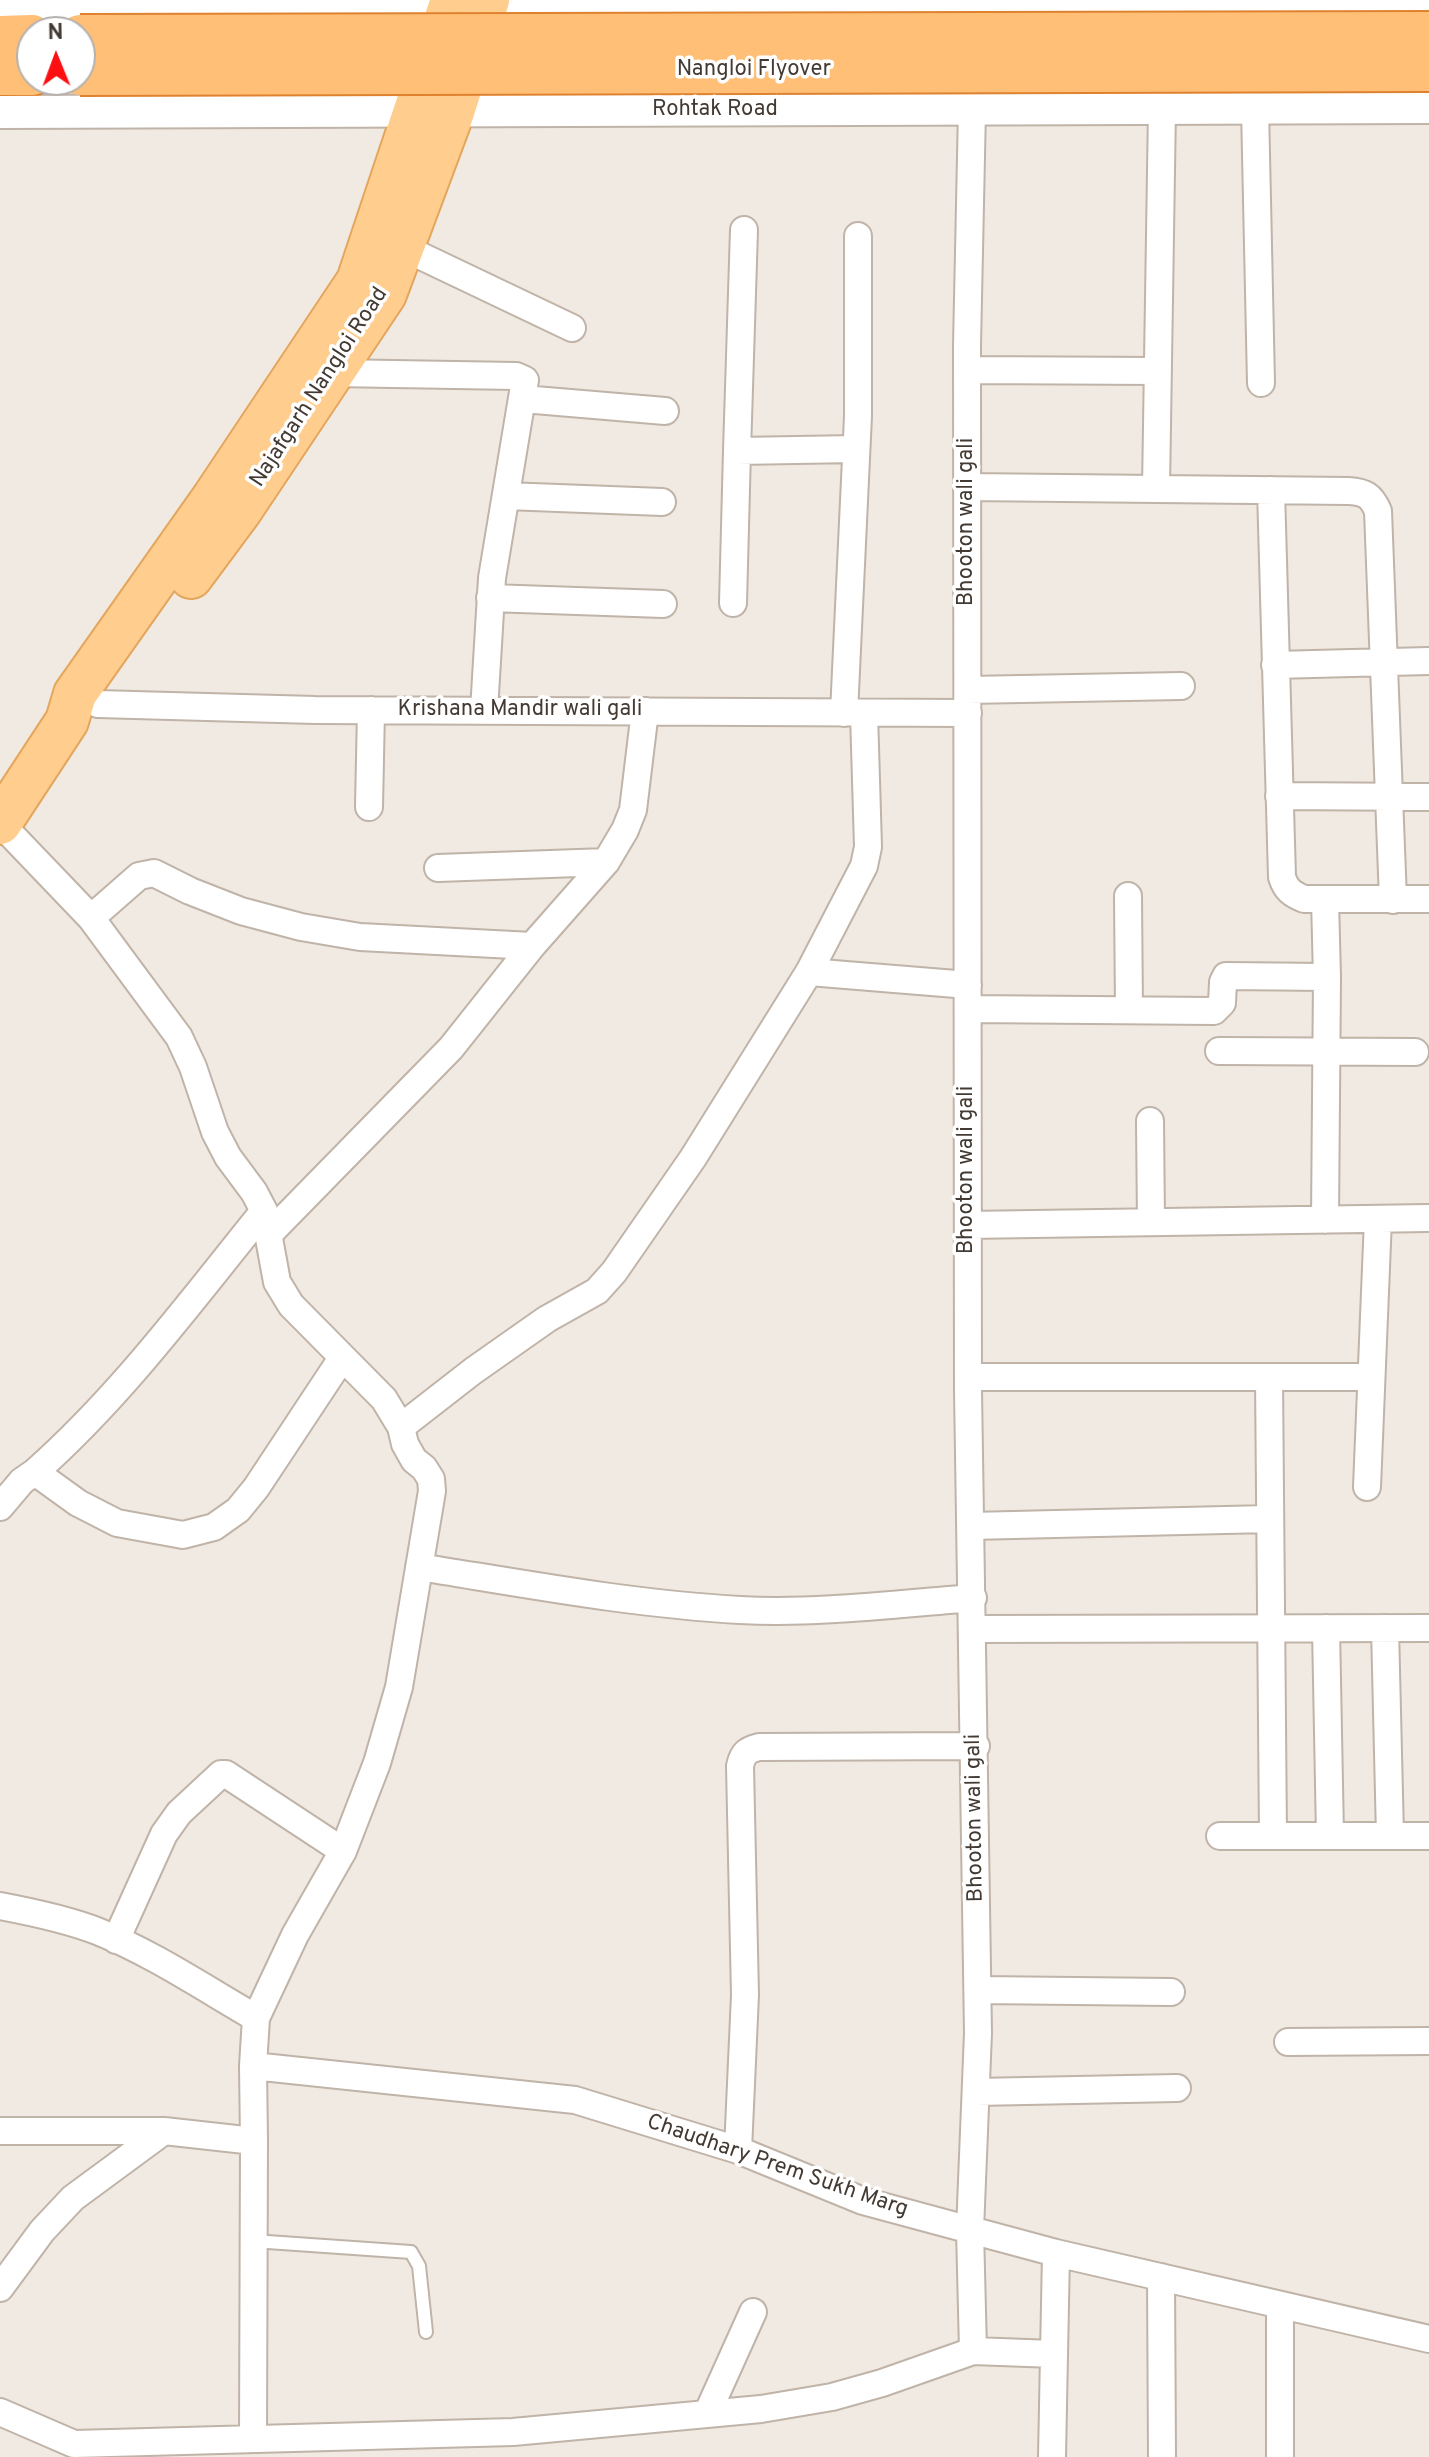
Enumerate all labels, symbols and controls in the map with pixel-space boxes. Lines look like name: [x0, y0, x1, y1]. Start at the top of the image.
north arrow: [16, 16, 96, 96]
text: N: [47, 20, 64, 47]
street label: Nangloi Flyover: [677, 58, 831, 84]
street label: Rohtak Road: [652, 98, 778, 124]
street label: Najafgarh Nangloi Road: [245, 283, 395, 493]
street label: Bhooton wali gali: [955, 438, 981, 606]
street label: Krishana Mandir wali gali: [398, 698, 642, 724]
street label: Bhooton wali gali: [955, 1086, 981, 1254]
street label: Bhooton wali gali: [961, 1733, 991, 1903]
street label: Chaudhary Prem Sukh Marg: [643, 2110, 911, 2224]

